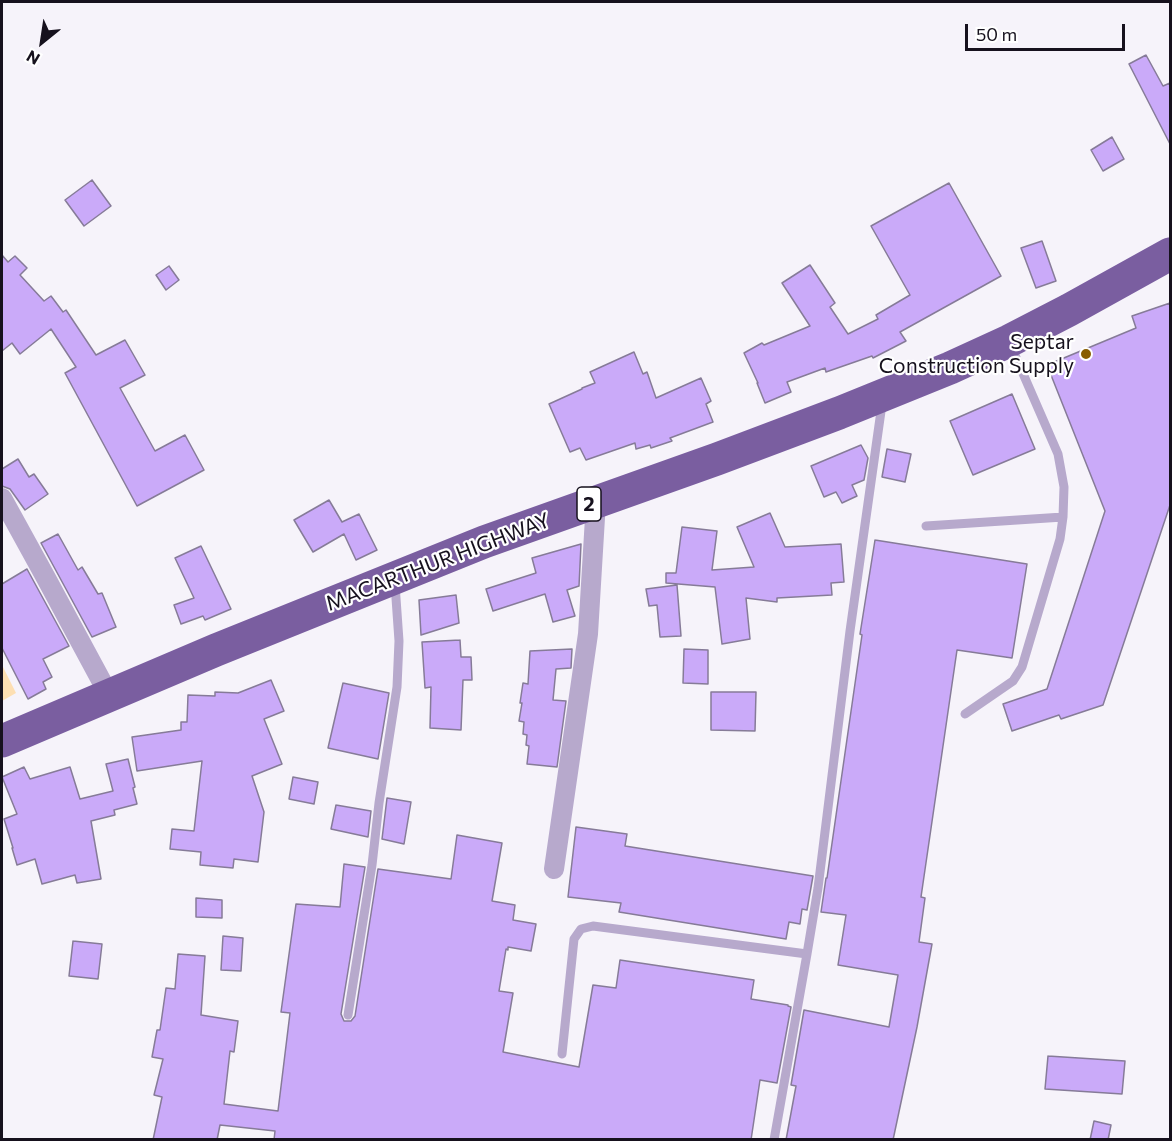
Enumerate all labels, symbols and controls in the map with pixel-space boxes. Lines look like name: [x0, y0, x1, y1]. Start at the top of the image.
north arrow: [12, 12, 72, 72]
scale bar: [968, 12, 1128, 50]
text: 50 m: [976, 23, 1017, 45]
text: N: [23, 47, 43, 69]
place label: Septar Construction Supply: [879, 329, 1074, 379]
marker: Septar Construction Supply: [1079, 347, 1093, 361]
road number: 2: [577, 487, 601, 521]
street label: MACARTHUR HIGHWAY: [322, 508, 554, 616]

